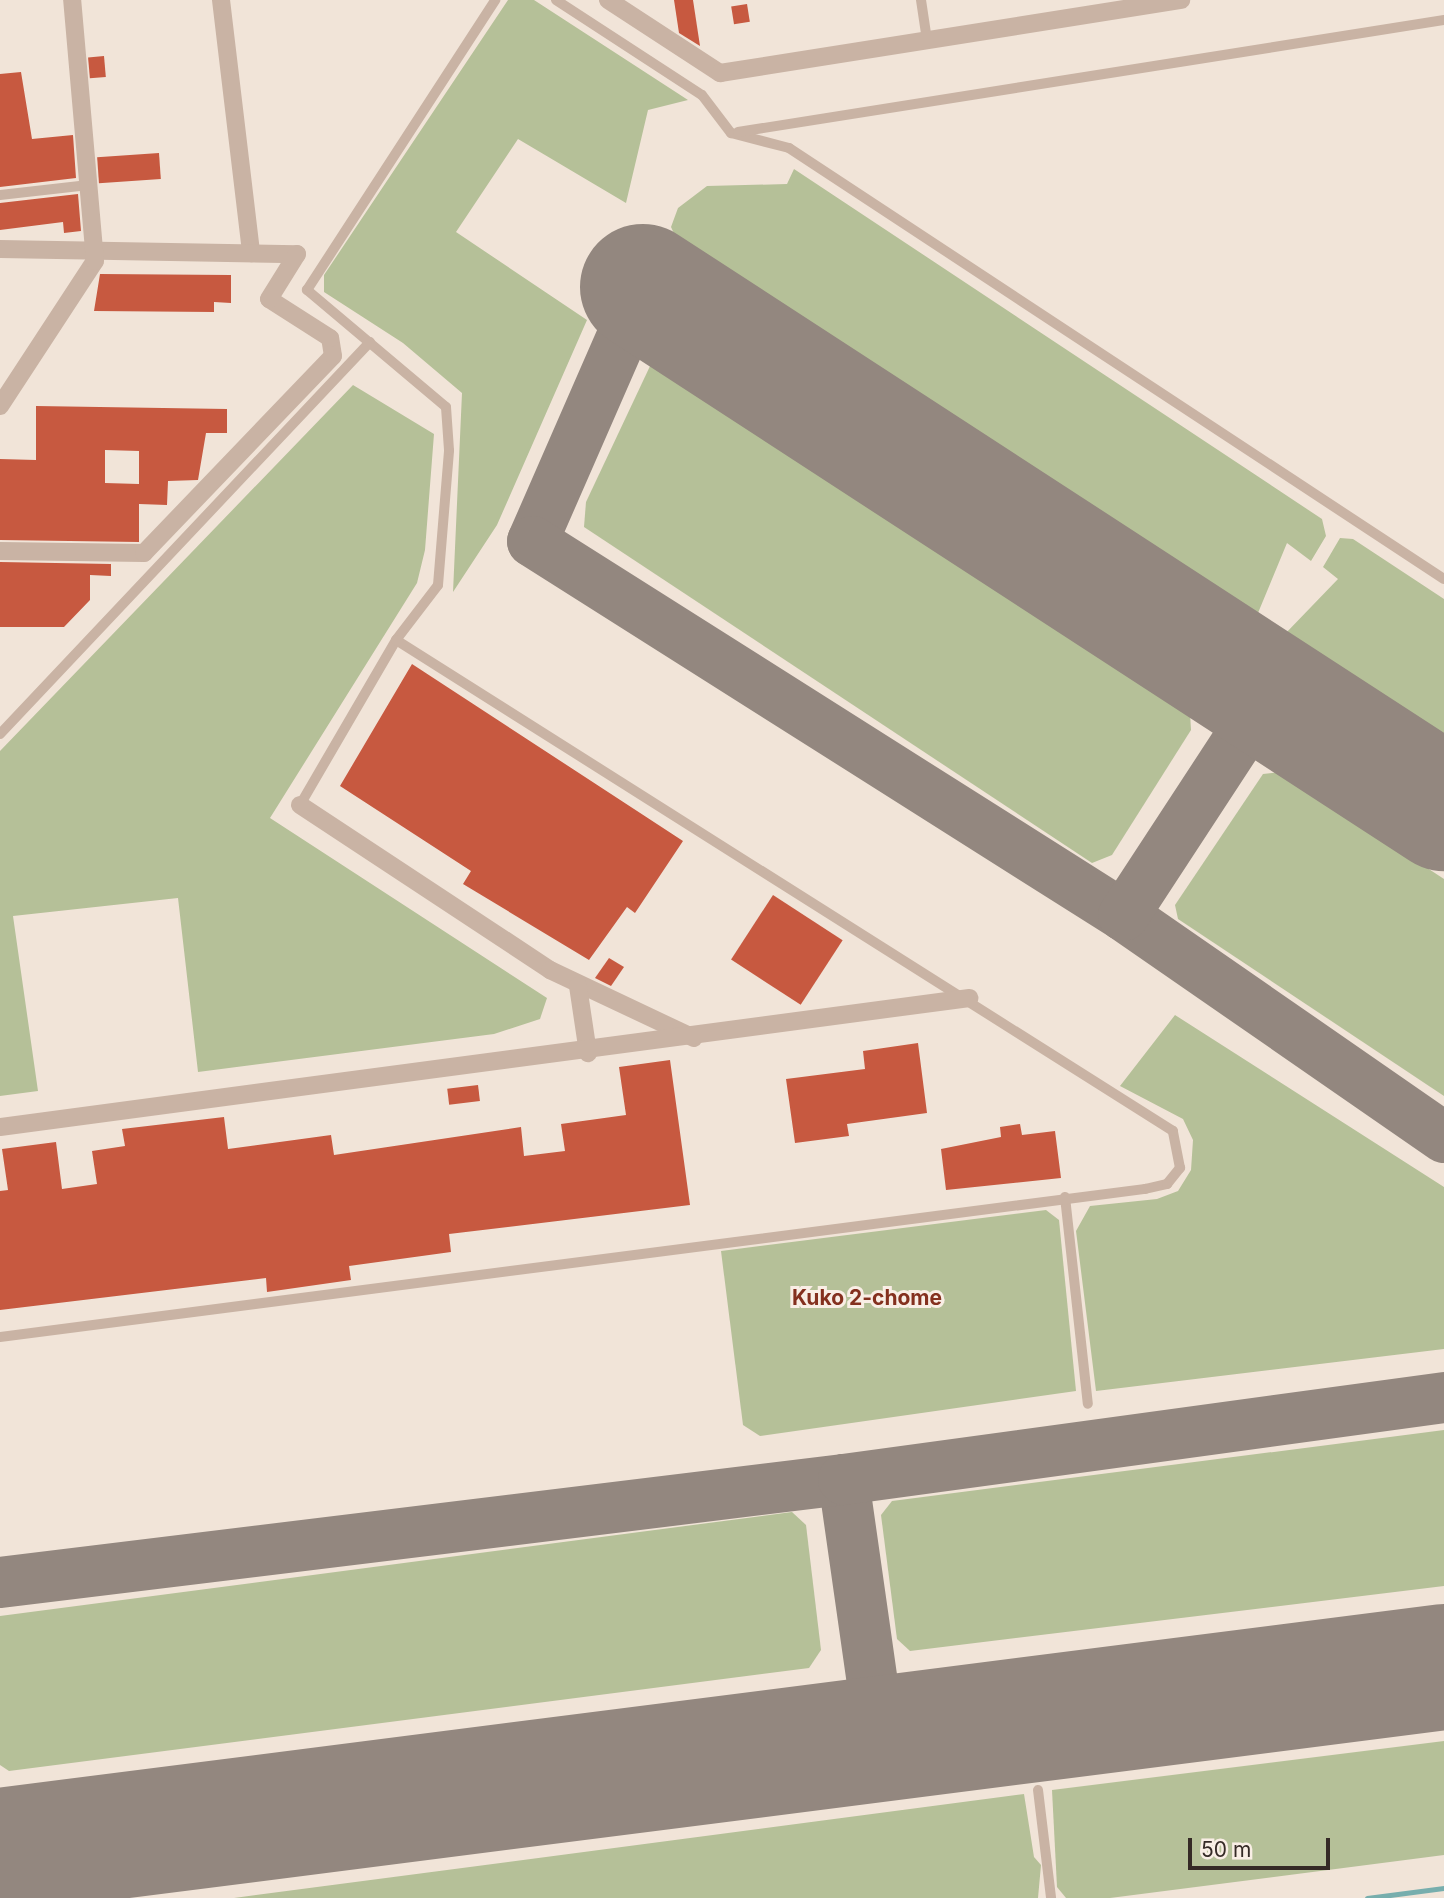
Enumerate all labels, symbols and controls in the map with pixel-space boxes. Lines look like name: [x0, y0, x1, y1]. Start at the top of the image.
district label: Kuko 2-chome: [792, 1285, 942, 1311]
scale bar: [1192, 1825, 1334, 1869]
text: 50 m: [1201, 1837, 1251, 1862]

